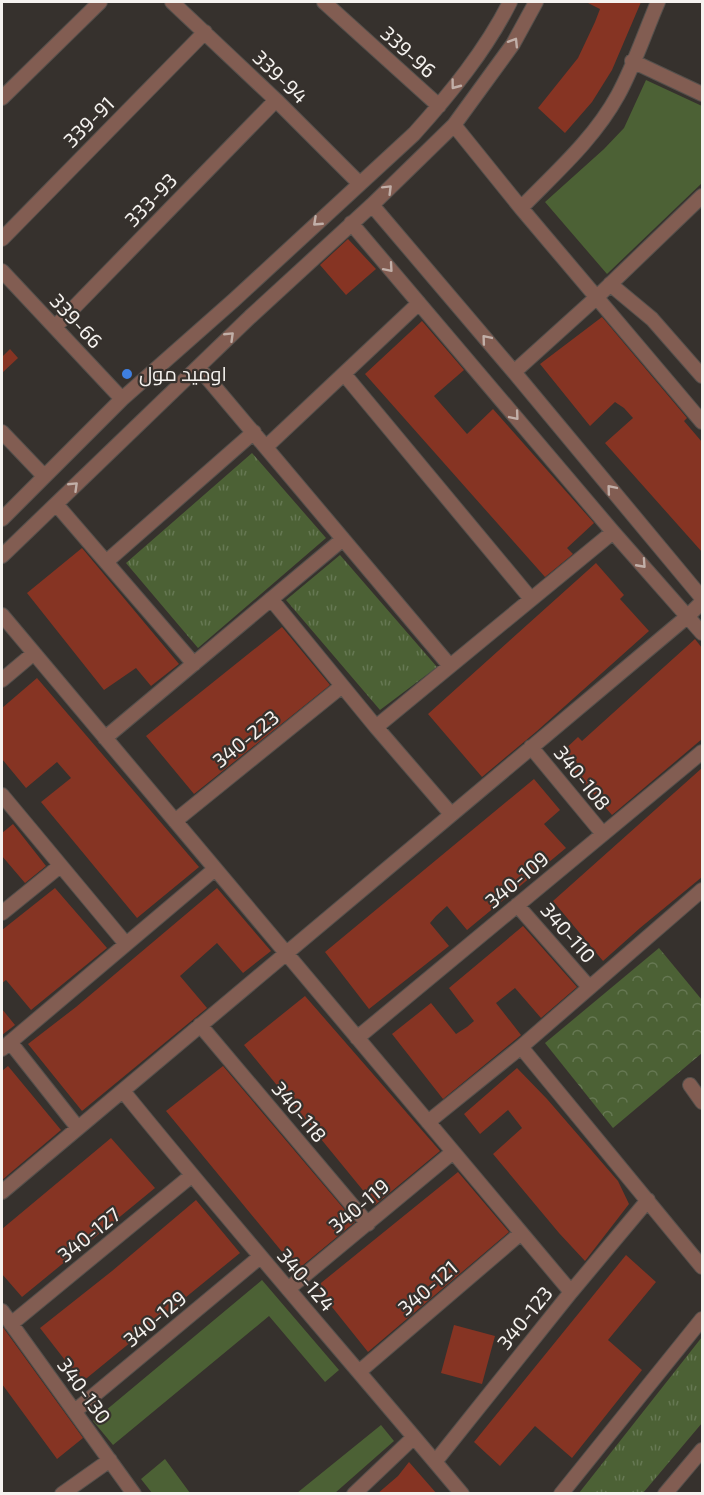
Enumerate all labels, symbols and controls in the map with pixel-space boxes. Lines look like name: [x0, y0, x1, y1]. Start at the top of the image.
street label: 339-96: [376, 20, 441, 82]
one-way arrow: [506, 38, 518, 48]
street label: 339-94: [248, 45, 313, 108]
one-way arrow: [451, 79, 462, 90]
street label: 339-91: [58, 91, 119, 152]
street label: 333-93: [119, 168, 181, 231]
one-way arrow: [380, 186, 391, 197]
one-way arrow: [313, 215, 323, 226]
one-way arrow: [382, 261, 393, 272]
street label: 339-66: [46, 288, 108, 352]
one-way arrow: [222, 333, 233, 344]
one-way arrow: [482, 335, 493, 346]
place label: اوميد مول: [139, 361, 227, 387]
marker: اوميد مول: [120, 367, 134, 381]
one-way arrow: [508, 409, 519, 420]
one-way arrow: [67, 483, 78, 494]
one-way arrow: [608, 485, 619, 496]
one-way arrow: [635, 558, 646, 568]
street label: 340-223: [207, 704, 283, 772]
street label: 340-108: [550, 740, 616, 814]
street label: 340-109: [480, 846, 553, 913]
street label: 340-110: [536, 897, 601, 967]
street label: 340-118: [267, 1076, 332, 1147]
street label: 340-119: [323, 1173, 393, 1237]
street label: 340-127: [52, 1202, 124, 1267]
street label: 340-124: [273, 1243, 341, 1316]
street label: 340-121: [393, 1255, 462, 1320]
street label: 340-123: [492, 1281, 557, 1354]
street label: 340-129: [118, 1285, 191, 1351]
street label: 340-130: [53, 1353, 117, 1428]

